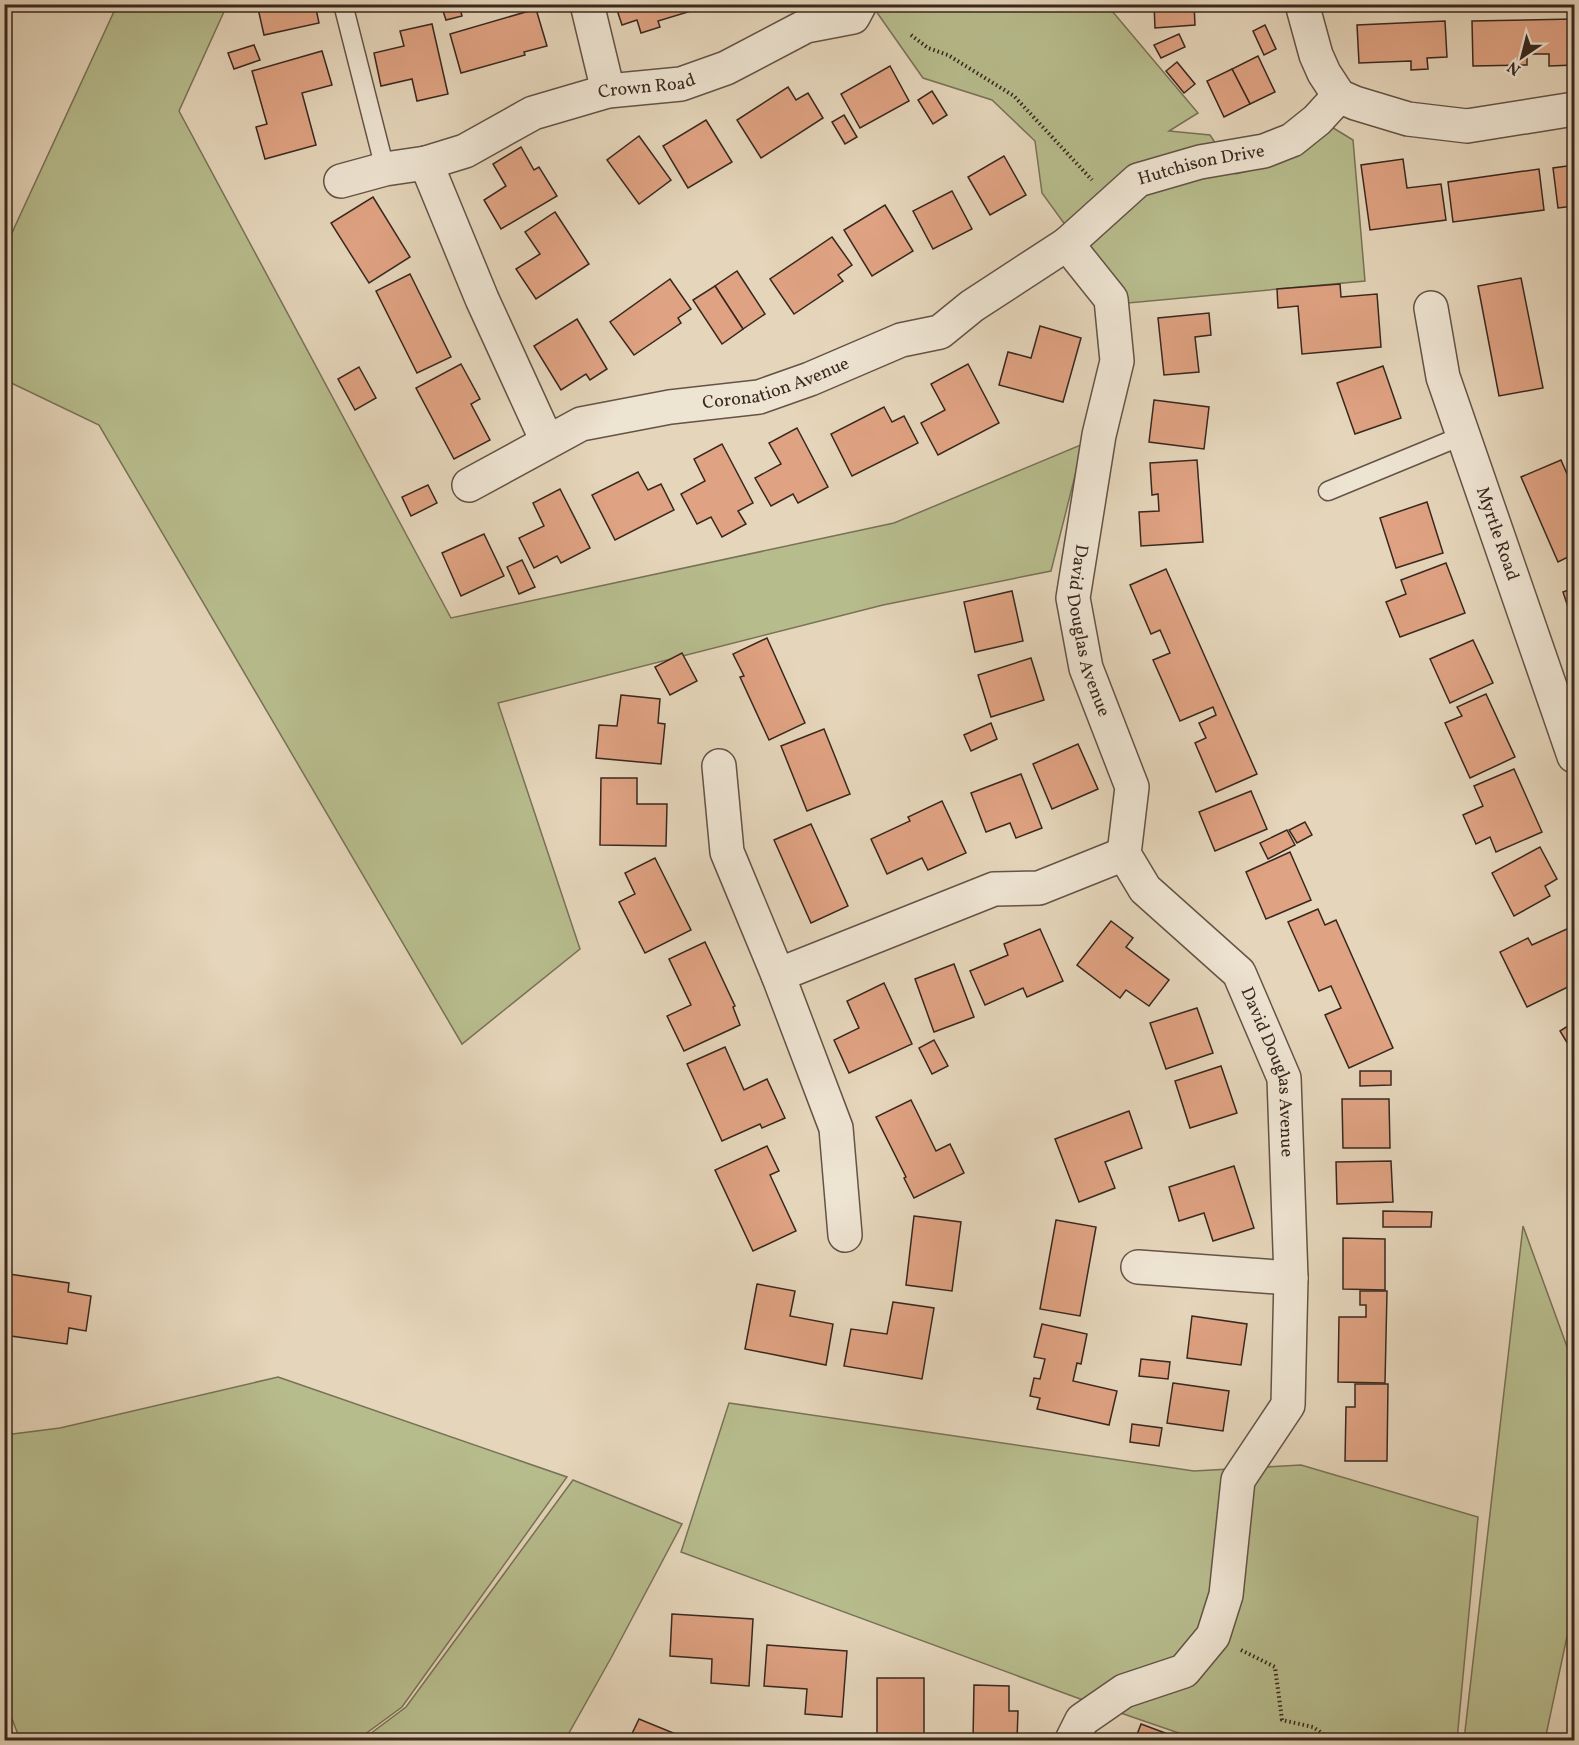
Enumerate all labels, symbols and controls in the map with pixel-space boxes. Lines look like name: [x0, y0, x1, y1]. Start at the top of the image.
north arrow: [1492, 27, 1552, 87]
text: N: [1503, 55, 1526, 80]
street label: Crown Road: [595, 67, 699, 106]
street label: Hutchison Drive: [1135, 139, 1266, 192]
street label: Coronation Avenue: [701, 351, 853, 416]
street label: Myrtle Road: [1469, 484, 1525, 584]
street label: David Douglas Avenue: [1060, 542, 1116, 720]
street label: David Douglas Avenue: [1234, 983, 1299, 1158]

